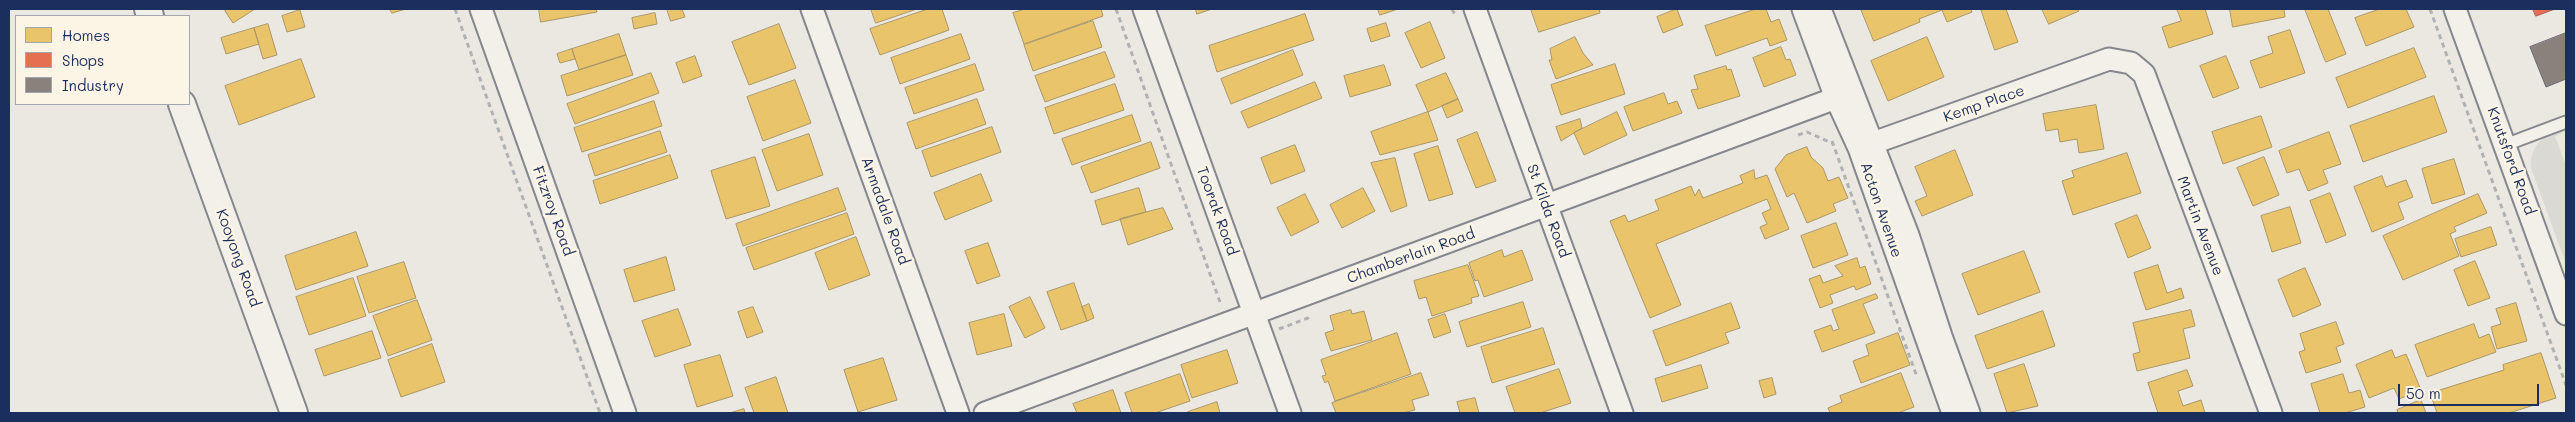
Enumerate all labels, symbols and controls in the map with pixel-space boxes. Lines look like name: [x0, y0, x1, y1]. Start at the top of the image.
legend: [15, 15, 190, 105]
text: Homes: [62, 25, 110, 45]
text: Shops: [62, 50, 104, 70]
text: Industry: [62, 75, 124, 95]
street label: Kemp Place: [1941, 82, 2027, 126]
street label: Knutsford Road: [2483, 105, 2539, 217]
street label: Armadale Road: [857, 155, 913, 267]
street label: Acton Avenue: [1856, 160, 1906, 260]
street label: St Kilda Road: [1523, 162, 1573, 260]
street label: Fitzroy Road: [528, 164, 578, 258]
street label: Toorak Road: [1193, 164, 1241, 258]
street label: Martin Avenue: [2173, 174, 2227, 278]
street label: Kooyong Road: [212, 207, 264, 309]
street label: Chamberlain Road: [1344, 224, 1478, 288]
scale bar: [2400, 374, 2541, 406]
text: 50 m: [2406, 383, 2441, 403]

